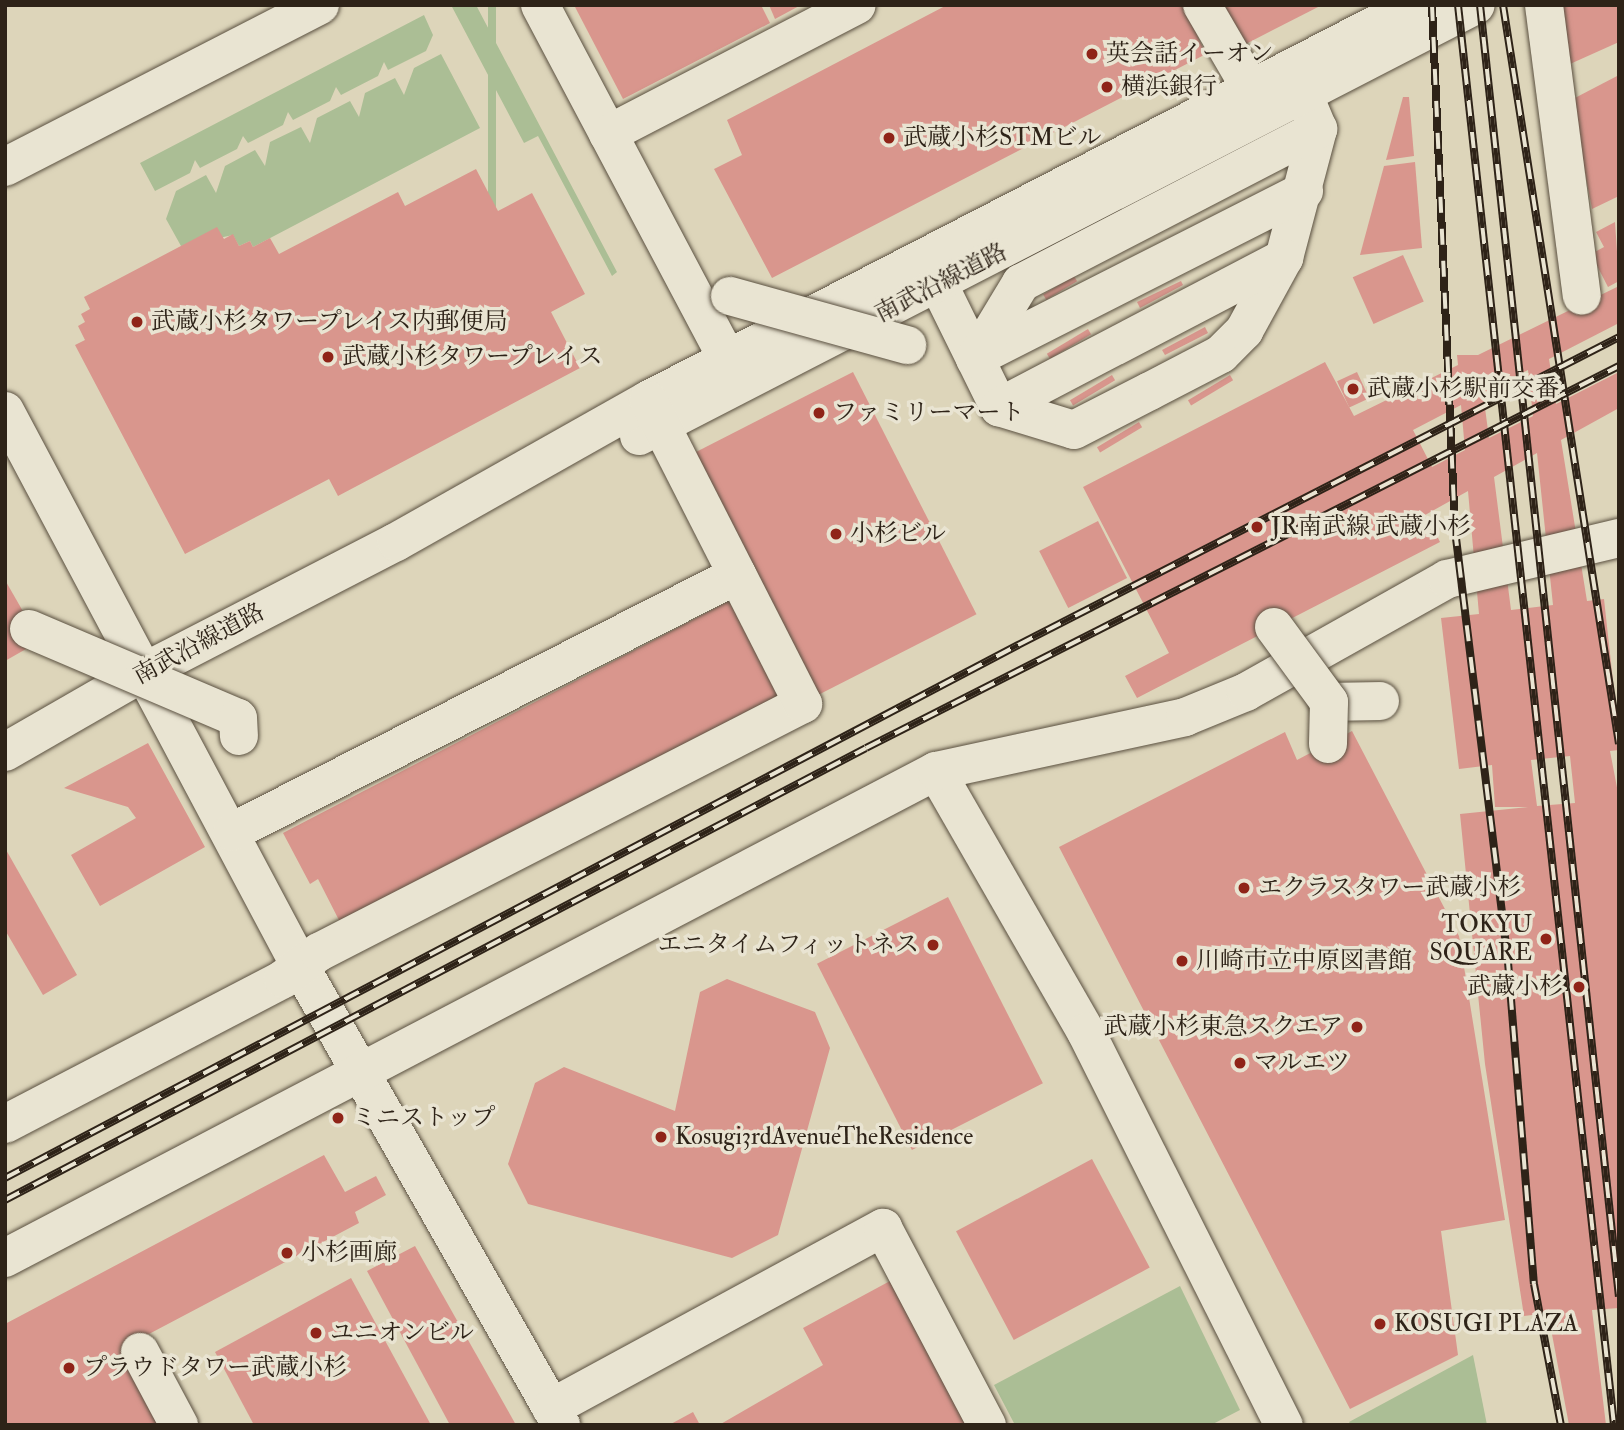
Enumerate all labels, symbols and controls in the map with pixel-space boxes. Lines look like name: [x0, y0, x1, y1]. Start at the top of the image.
place label: 英会話イーオン: [1106, 40, 1274, 68]
marker: 英会話イーオン: [1084, 46, 1100, 62]
place label: 横浜銀行: [1121, 73, 1217, 101]
marker: 横浜銀行: [1099, 79, 1115, 95]
place label: 武蔵小杉STMビル: [903, 124, 1101, 152]
marker: 武蔵小杉STMビル: [881, 130, 897, 146]
street label: 南武沿線道路: [870, 237, 1012, 329]
place label: 武蔵小杉タワープレイス内郵便局: [151, 308, 511, 336]
marker: 武蔵小杉タワープレイス内郵便局: [129, 314, 145, 330]
place label: 武蔵小杉タワープレイス: [342, 343, 606, 371]
marker: 武蔵小杉タワープレイス: [320, 349, 336, 365]
place label: 武蔵小杉駅前交番: [1367, 375, 1559, 403]
marker: 武蔵小杉駅前交番: [1345, 381, 1361, 397]
place label: ファミリーマート: [833, 399, 1025, 427]
marker: ファミリーマート: [811, 405, 827, 421]
place label: JR南武線 武蔵小杉: [1271, 513, 1471, 541]
marker: JR南武線 武蔵小杉: [1249, 519, 1265, 535]
place label: 小杉ビル: [850, 520, 946, 548]
marker: 小杉ビル: [828, 526, 844, 542]
street label: 南武沿線道路: [129, 597, 269, 691]
place label: エクラスタワー武蔵小杉: [1258, 874, 1522, 902]
marker: エクラスタワー武蔵小杉: [1236, 880, 1252, 896]
place label: TOKYU SQUARE: [1429, 911, 1532, 967]
place label: エニタイムフィットネス: [655, 931, 919, 959]
marker: TOKYU SQUARE: [1538, 931, 1554, 947]
marker: エニタイムフィットネス: [925, 937, 941, 953]
place label: 川崎市立中原図書館: [1196, 947, 1412, 975]
marker: 川崎市立中原図書館: [1174, 953, 1190, 969]
place label: 武蔵小杉: [1467, 973, 1563, 1001]
marker: 武蔵小杉: [1569, 977, 1589, 997]
place label: 武蔵小杉東急スクエア: [1103, 1013, 1343, 1041]
marker: 武蔵小杉東急スクエア: [1349, 1019, 1365, 1035]
place label: マルエツ: [1254, 1049, 1350, 1077]
marker: マルエツ: [1232, 1055, 1248, 1071]
place label: ミニストップ: [352, 1104, 496, 1132]
marker: ミニストップ: [330, 1110, 346, 1126]
place label: Kosugi3rdAvenueTheResidence: [675, 1123, 973, 1151]
marker: Kosugi3rdAvenueTheResidence: [653, 1129, 669, 1145]
place label: 小杉画廊: [301, 1239, 397, 1267]
marker: 小杉画廊: [279, 1245, 295, 1261]
place label: KOSUGI PLAZA: [1394, 1310, 1578, 1338]
marker: KOSUGI PLAZA: [1372, 1316, 1388, 1332]
place label: ユニオンビル: [330, 1319, 474, 1347]
marker: ユニオンビル: [308, 1325, 324, 1341]
place label: プラウドタワー武蔵小杉: [83, 1354, 347, 1382]
marker: プラウドタワー武蔵小杉: [61, 1360, 77, 1376]

